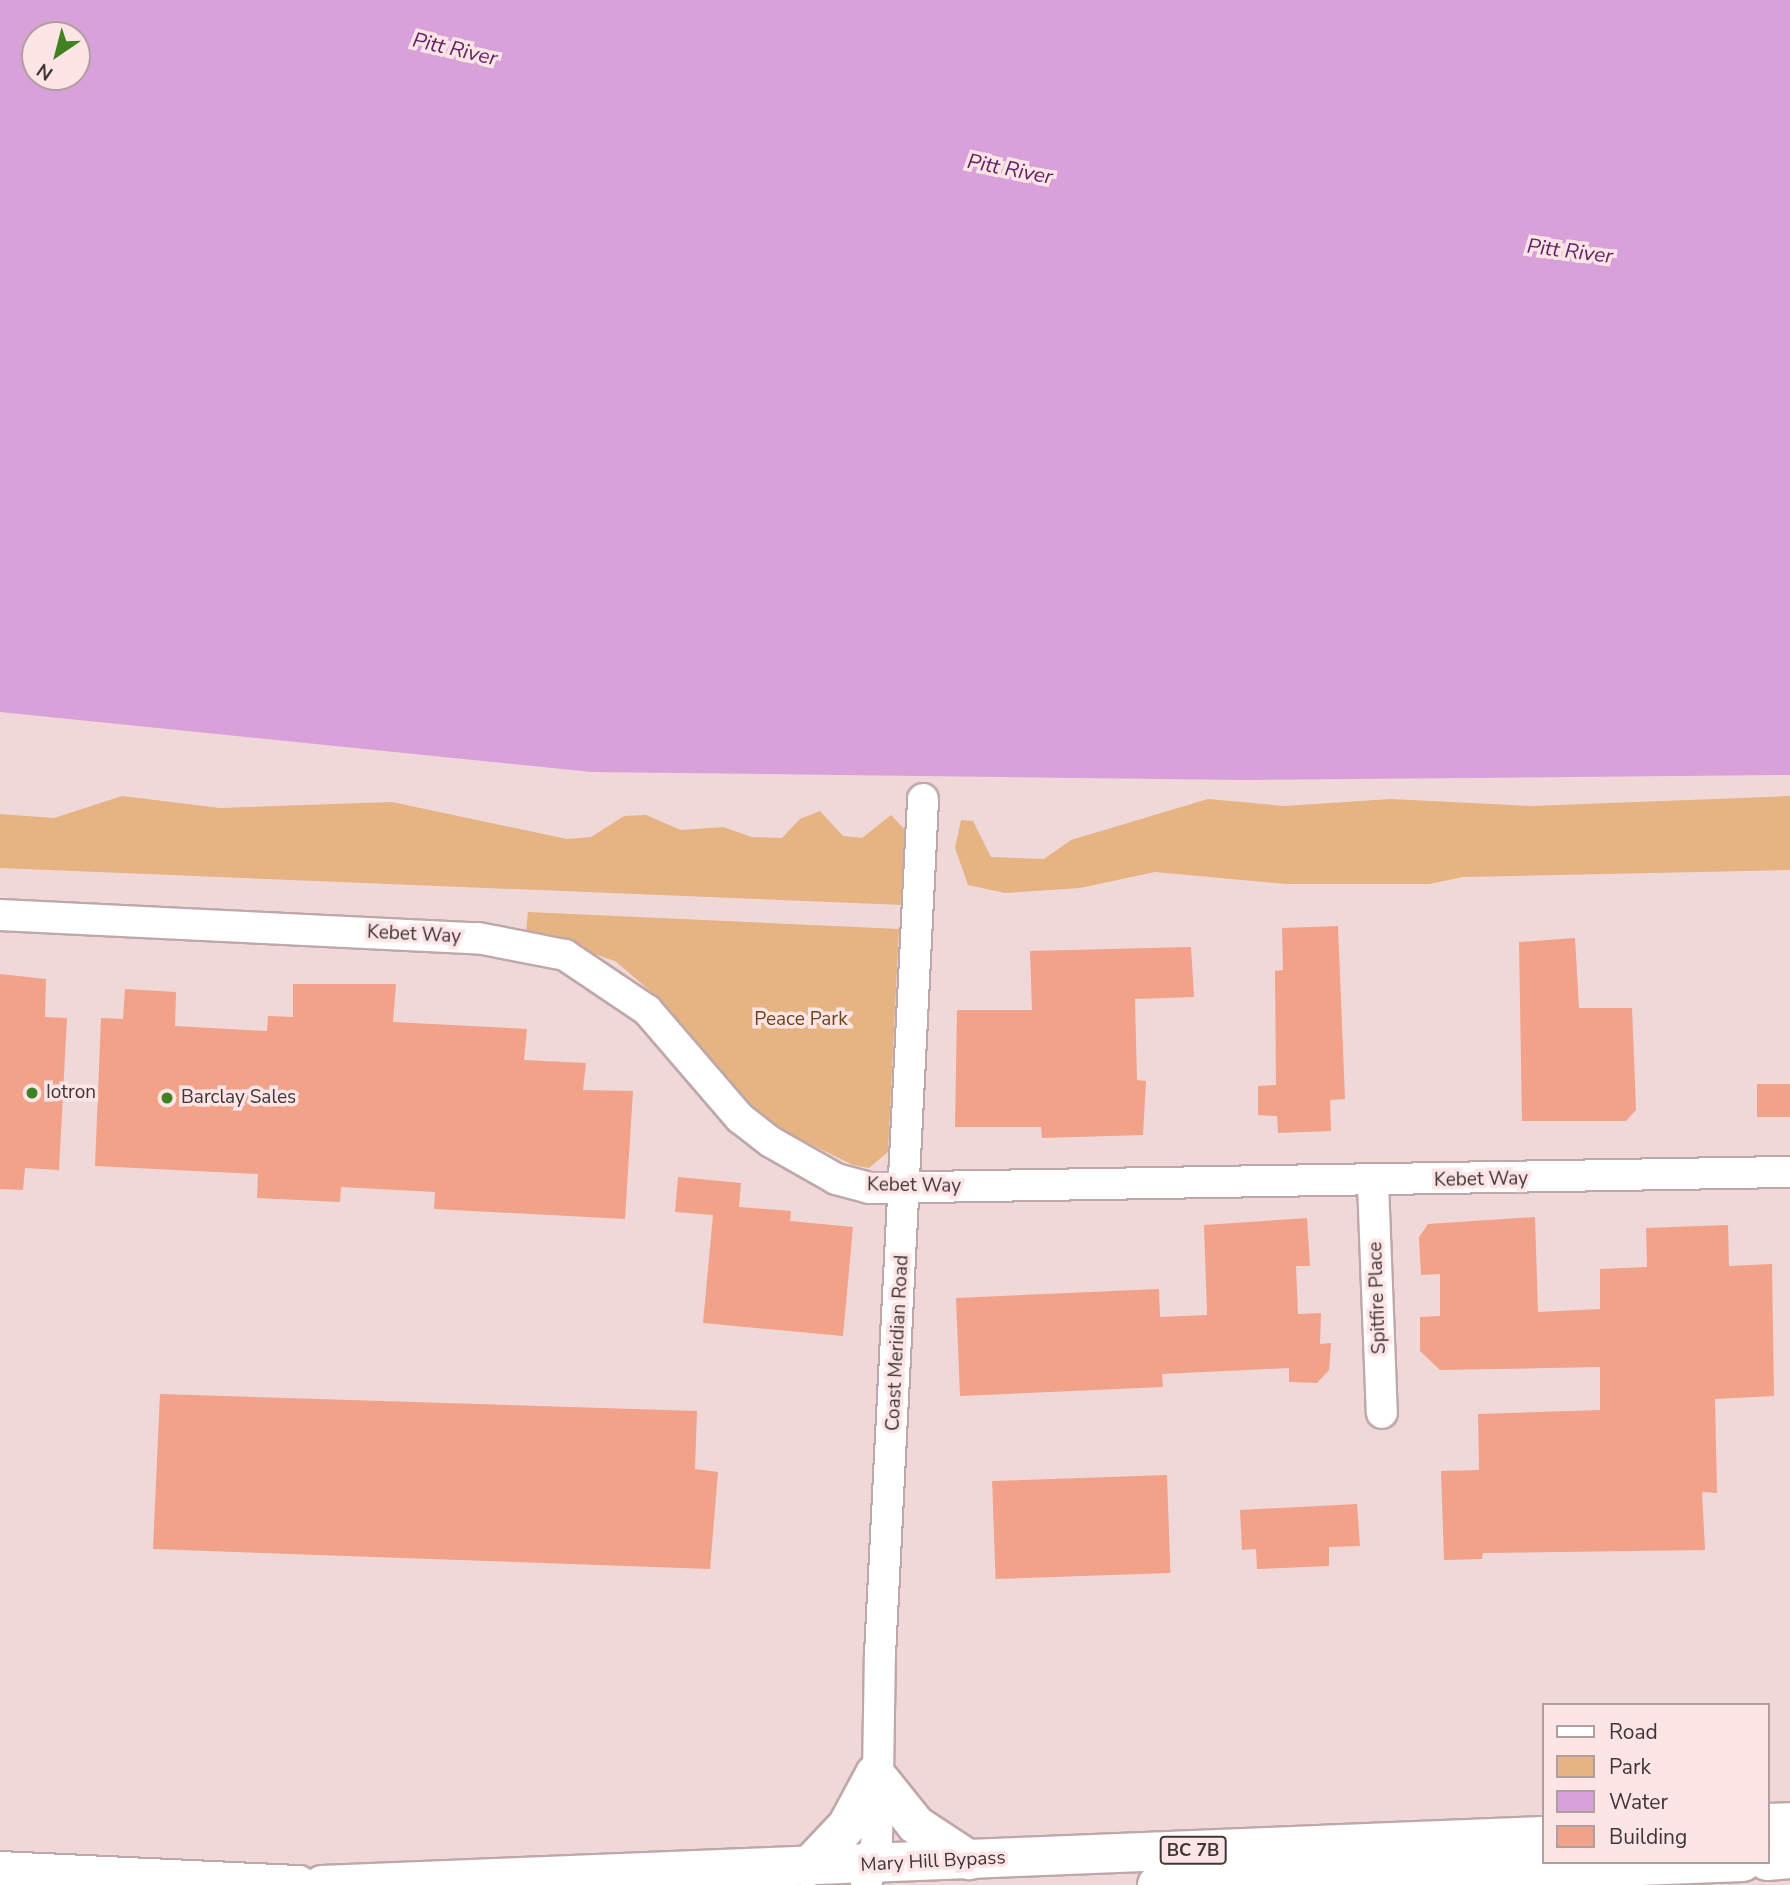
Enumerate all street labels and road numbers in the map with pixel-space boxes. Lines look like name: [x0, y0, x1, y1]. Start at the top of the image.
street label: Kebet Way: [366, 921, 462, 949]
street label: Kebet Way: [1434, 1168, 1528, 1192]
street label: Kebet Way: [867, 1174, 961, 1198]
street label: Spitfire Place: [1365, 1241, 1391, 1355]
street label: Coast Meridian Road: [882, 1254, 914, 1432]
road number: BC 7B: [1158, 1836, 1228, 1864]
street label: Mary Hill Bypass: [860, 1847, 1006, 1877]

